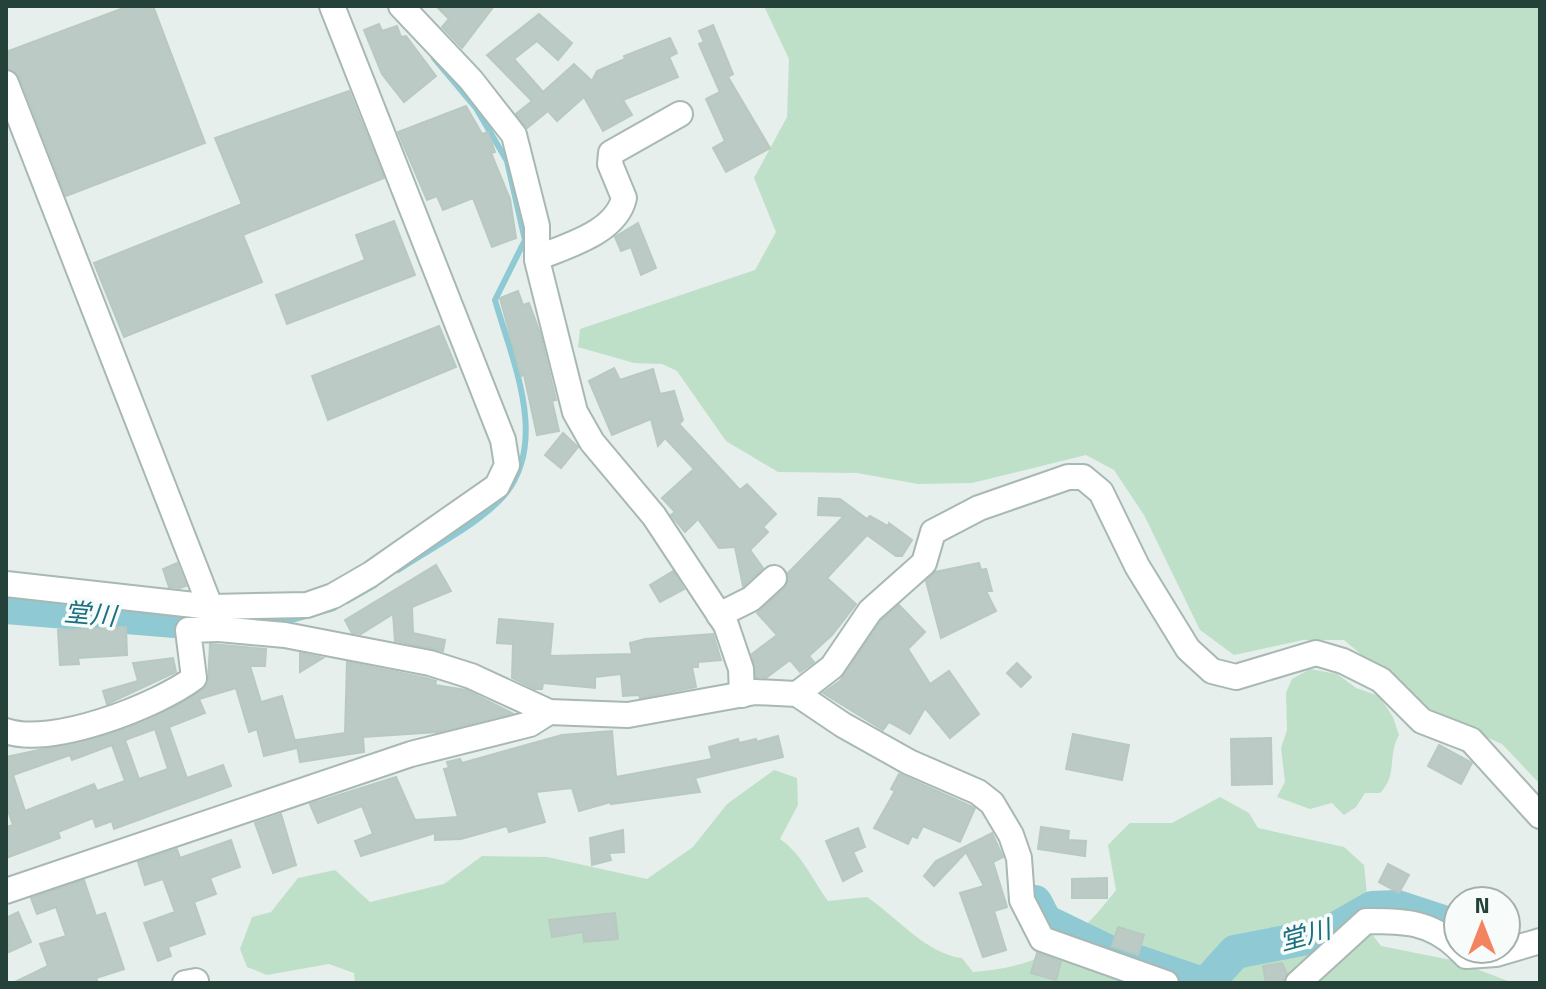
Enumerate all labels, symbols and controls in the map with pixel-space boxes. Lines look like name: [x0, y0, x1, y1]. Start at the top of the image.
water label: 堂川: [62, 592, 121, 635]
north arrow: [1442, 885, 1522, 965]
text: N: [1474, 888, 1490, 922]
water label: 堂川: [1275, 908, 1338, 960]

